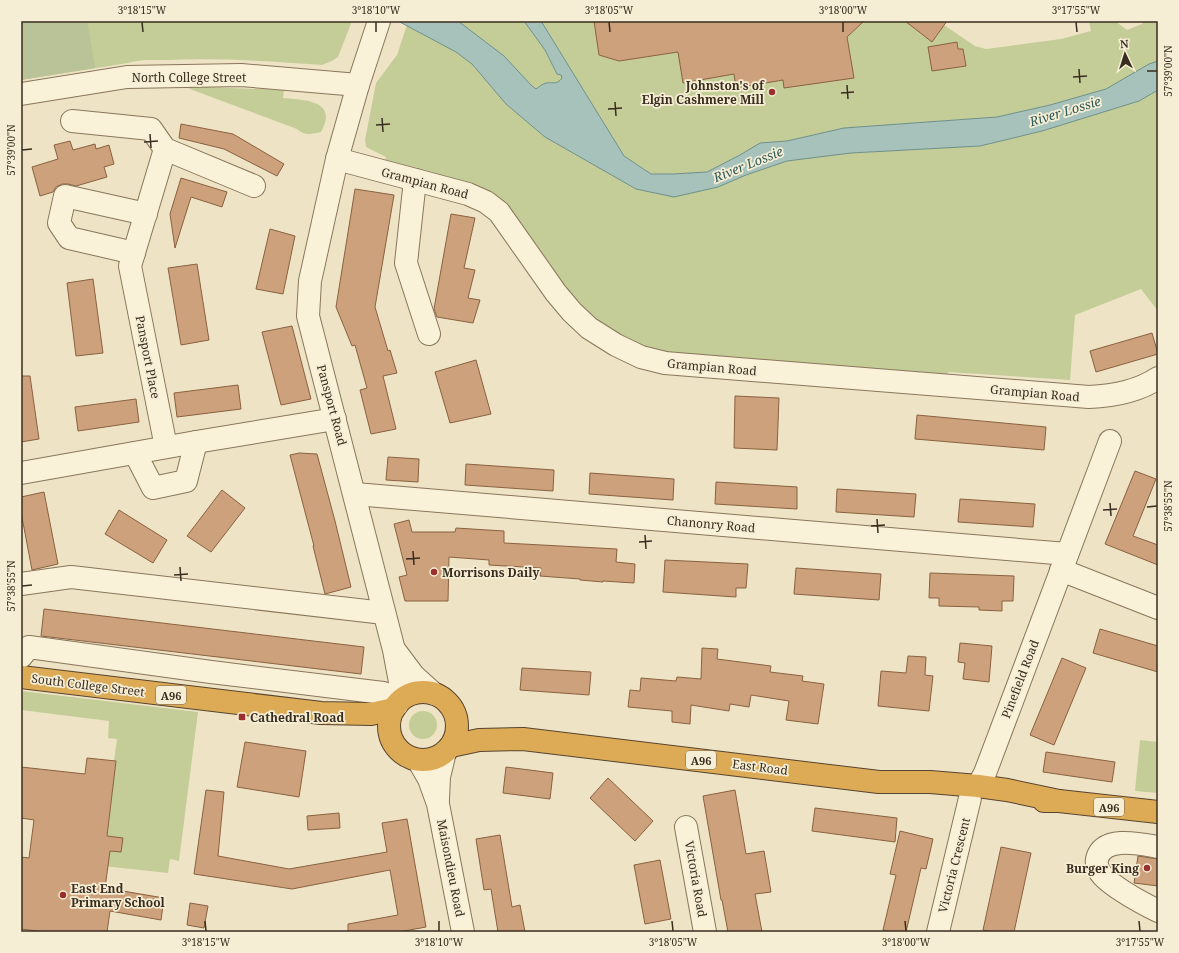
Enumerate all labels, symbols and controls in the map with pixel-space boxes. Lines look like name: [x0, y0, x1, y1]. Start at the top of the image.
text: 3°18'15"W: [118, 3, 167, 17]
text: 3°18'10"W: [352, 3, 401, 17]
text: 3°18'05"W: [585, 3, 634, 17]
text: 3°18'00"W: [819, 3, 868, 17]
text: 3°17'55"W: [1052, 3, 1101, 17]
north arrow: [1105, 34, 1145, 74]
text: N: [1119, 36, 1129, 51]
text: 57°39'00"N: [1161, 45, 1175, 97]
street label: North College Street: [132, 69, 246, 86]
place label: Johnston's of Elgin Cashmere Mill: [642, 77, 765, 108]
marker: Johnston's of Elgin Cashmere Mill: [767, 87, 777, 97]
water label: River Lossie: [1026, 91, 1103, 131]
text: 57°39'00"N: [4, 124, 18, 176]
water label: River Lossie: [710, 142, 786, 186]
street label: Grampian Road: [379, 163, 471, 203]
street label: Pansport Place: [132, 314, 164, 400]
street label: Grampian Road: [667, 355, 758, 379]
street label: Pansport Road: [313, 363, 351, 448]
street label: Grampian Road: [990, 381, 1081, 405]
text: 57°38'55"N: [1161, 480, 1175, 532]
street label: Chanonry Road: [666, 512, 757, 536]
text: 57°38'55"N: [4, 560, 18, 612]
place label: Morrisons Daily: [442, 564, 539, 581]
marker: Morrisons Daily: [429, 567, 439, 577]
street label: Pinefield Road: [997, 637, 1043, 721]
street label: South College Street: [31, 670, 145, 700]
road number: A96: [156, 686, 186, 704]
place label: Cathedral Road: [250, 709, 344, 726]
marker: Cathedral Road: [237, 712, 247, 722]
road number: A96: [686, 751, 716, 769]
street label: East Road: [731, 755, 789, 779]
road number: A96: [1094, 798, 1124, 816]
street label: Victoria Crescent: [934, 816, 974, 914]
street label: Maisondieu Road: [433, 818, 469, 919]
street label: Victoria Road: [681, 839, 711, 919]
place label: Burger King: [1066, 860, 1139, 877]
marker: Burger King: [1142, 863, 1152, 873]
place label: East End Primary School: [71, 880, 166, 911]
marker: East End Primary School: [58, 890, 68, 900]
text: 3°18'15"W: [182, 935, 231, 949]
text: 3°18'10"W: [415, 935, 464, 949]
text: 3°18'05"W: [649, 935, 698, 949]
text: 3°18'00"W: [882, 935, 931, 949]
text: 3°17'55"W: [1116, 935, 1165, 949]

